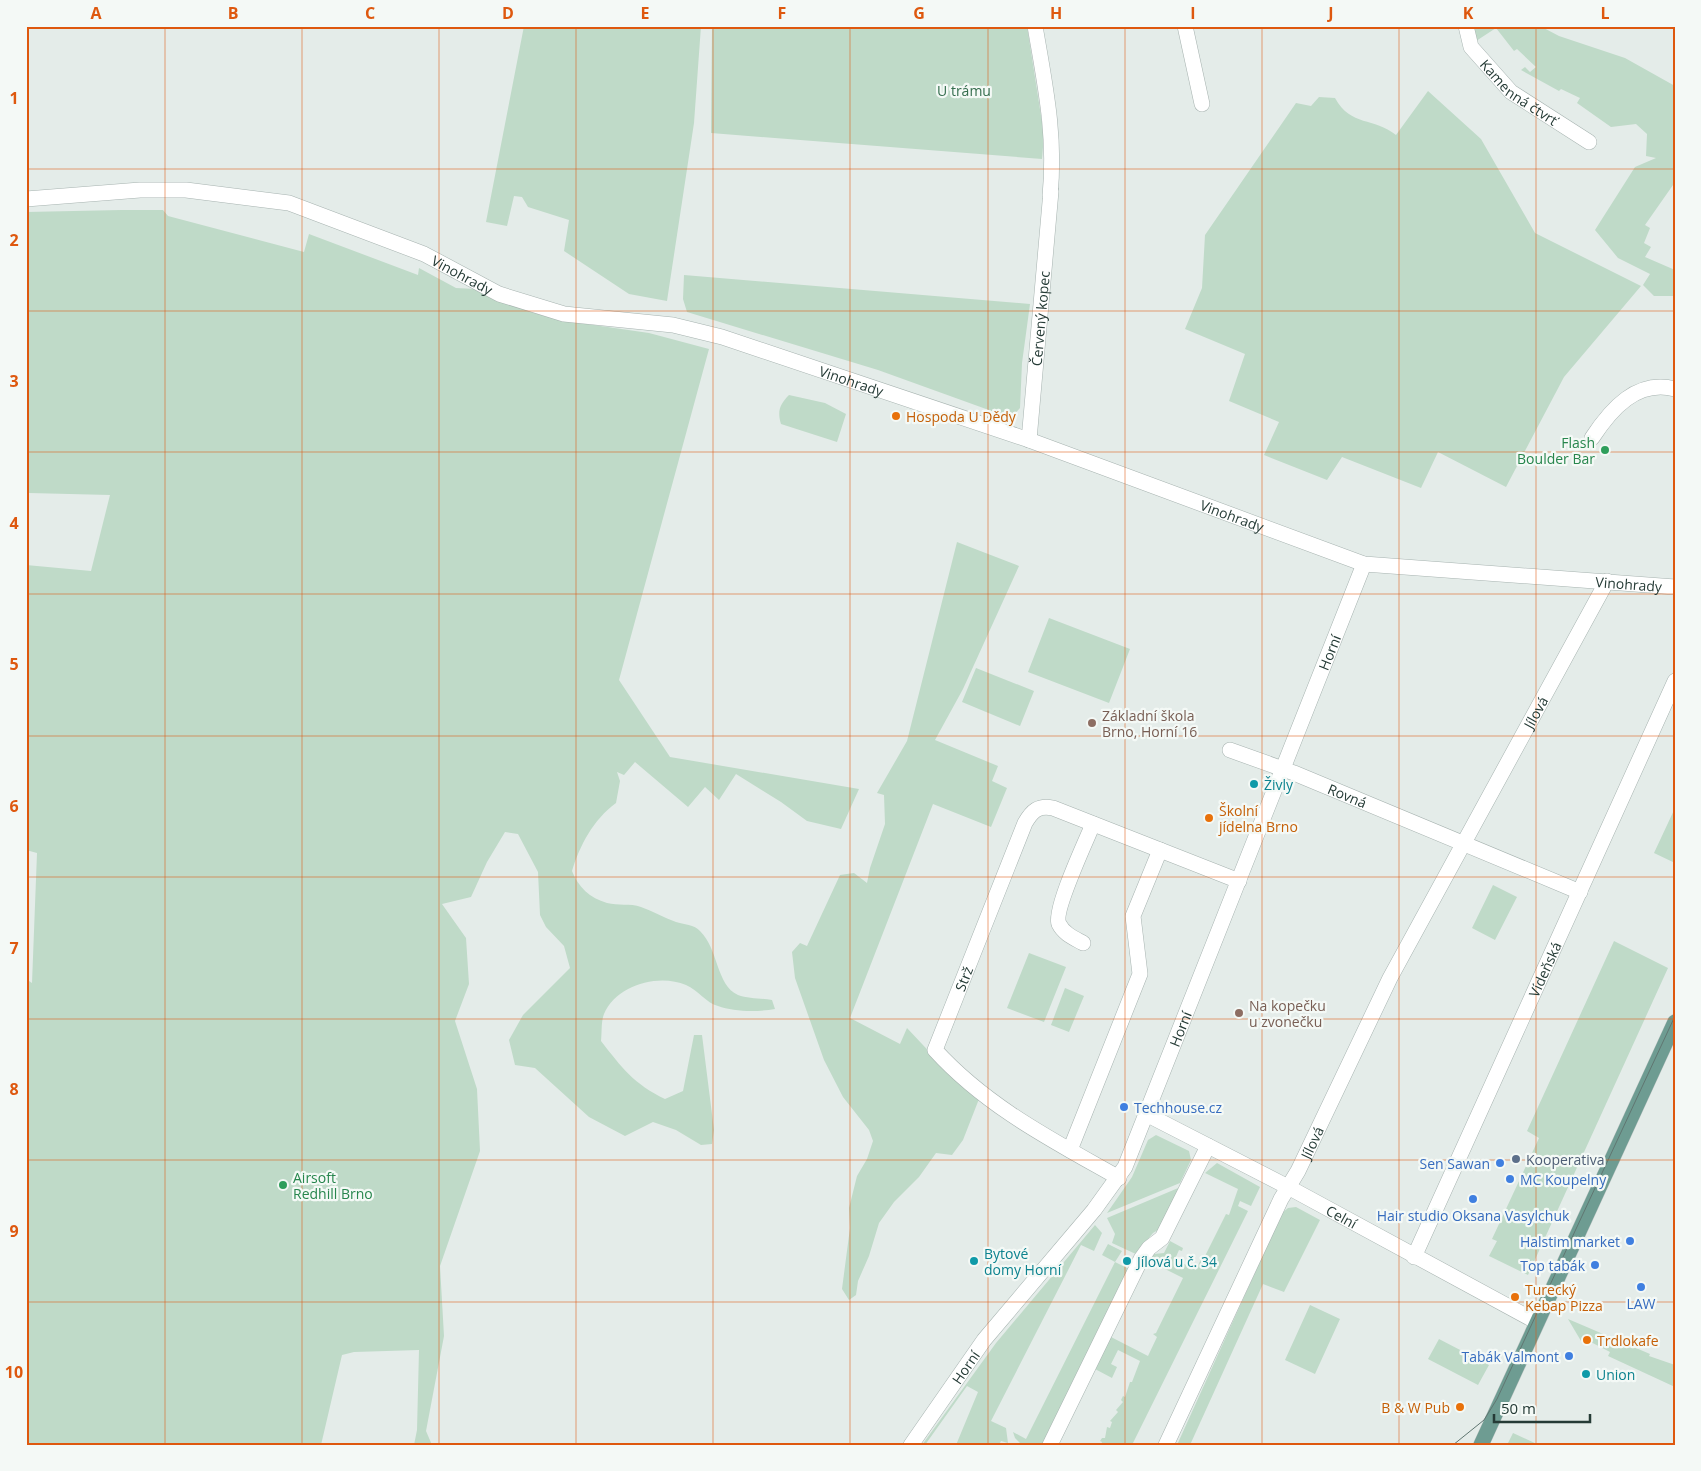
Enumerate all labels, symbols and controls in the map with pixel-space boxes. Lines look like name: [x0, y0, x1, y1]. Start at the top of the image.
text: A: [90, 2, 102, 24]
text: B: [228, 2, 238, 24]
text: C: [365, 2, 375, 24]
text: D: [502, 2, 514, 24]
text: E: [641, 2, 650, 24]
text: F: [778, 2, 786, 24]
text: G: [913, 2, 925, 24]
text: H: [1050, 2, 1062, 24]
text: I: [1190, 2, 1196, 24]
text: J: [1326, 2, 1334, 24]
text: K: [1463, 2, 1474, 24]
text: L: [1600, 2, 1610, 24]
street label: Kamenná čtvrť: [1476, 55, 1563, 130]
park label: U trámu: [937, 81, 991, 100]
text: 1: [9, 87, 19, 109]
text: 2: [9, 229, 19, 251]
street label: Vinohrady: [429, 250, 497, 299]
street label: Červený kopec: [1026, 270, 1053, 367]
street label: Vinohrady: [817, 361, 887, 400]
text: 3: [9, 370, 19, 392]
place label: Hospoda U Dědy: [906, 407, 1017, 426]
marker: Hospoda U Dědy: [890, 410, 902, 422]
place label: Flash Boulder Bar: [1517, 433, 1595, 468]
marker: Flash Boulder Bar: [1599, 444, 1611, 456]
street label: Vinohrady: [1198, 495, 1268, 536]
text: 4: [9, 512, 19, 534]
street label: Vinohrady: [1595, 572, 1664, 596]
street label: Horní: [1313, 631, 1345, 673]
text: 5: [9, 653, 19, 675]
street label: Jílová: [1518, 693, 1552, 733]
place label: Základní škola Brno, Horní 16: [1102, 706, 1197, 741]
marker: Základní škola Brno, Horní 16: [1086, 717, 1098, 729]
place label: Živly: [1264, 775, 1294, 794]
marker: Živly: [1248, 778, 1260, 790]
street label: Rovná: [1325, 779, 1370, 812]
text: 6: [9, 795, 19, 817]
place label: Školní jídelna Brno: [1218, 801, 1298, 836]
marker: Školní jídelna Brno: [1203, 812, 1215, 824]
text: 7: [9, 937, 19, 959]
street label: Vídeňská: [1524, 938, 1565, 1000]
street label: Strž: [950, 963, 977, 994]
place label: Na kopečku u zvonečku: [1249, 996, 1326, 1031]
marker: Na kopečku u zvonečku: [1233, 1007, 1245, 1019]
street label: Horní: [1164, 1008, 1196, 1049]
text: 8: [9, 1078, 19, 1100]
place label: Techhouse.cz: [1134, 1098, 1222, 1117]
marker: Techhouse.cz: [1118, 1101, 1130, 1113]
street label: Jílová: [1295, 1123, 1328, 1164]
place label: Kooperativa: [1526, 1150, 1605, 1169]
marker: Kooperativa: [1510, 1153, 1522, 1165]
place label: Sen Sawan: [1420, 1154, 1490, 1173]
marker: Sen Sawan: [1494, 1157, 1506, 1169]
place label: Airsoft Redhill Brno: [293, 1168, 373, 1203]
place label: MC Koupelny: [1520, 1170, 1607, 1189]
marker: MC Koupelny: [1504, 1173, 1516, 1185]
marker: Airsoft Redhill Brno: [277, 1179, 289, 1191]
marker: Hair studio Oksana Vasylchuk: [1467, 1193, 1479, 1205]
street label: Celní: [1323, 1200, 1361, 1233]
place label: Hair studio Oksana Vasylchuk: [1377, 1206, 1570, 1225]
text: 9: [9, 1220, 19, 1242]
place label: Halstim market: [1520, 1232, 1620, 1251]
marker: Halstim market: [1624, 1235, 1636, 1247]
place label: Bytové domy Horní: [984, 1244, 1062, 1279]
place label: Jílová u č. 34: [1135, 1252, 1217, 1271]
marker: Bytové domy Horní: [968, 1255, 980, 1267]
marker: Jílová u č. 34: [1121, 1255, 1133, 1267]
place label: Top tabák: [1520, 1256, 1586, 1275]
marker: Top tabák: [1589, 1259, 1601, 1271]
place label: Turecký Kebap Pizza: [1525, 1280, 1603, 1315]
marker: LAW: [1635, 1281, 1647, 1293]
marker: Turecký Kebap Pizza: [1509, 1291, 1521, 1303]
place label: LAW: [1626, 1294, 1656, 1313]
place label: Trdlokafe: [1597, 1331, 1659, 1350]
marker: Trdlokafe: [1581, 1334, 1593, 1346]
street label: Horní: [947, 1346, 984, 1387]
place label: Tabák Valmont: [1462, 1347, 1559, 1366]
marker: Tabák Valmont: [1563, 1350, 1575, 1362]
text: 10: [5, 1361, 23, 1383]
place label: Union: [1596, 1365, 1635, 1384]
marker: Union: [1580, 1368, 1592, 1380]
scale bar: [1494, 1391, 1590, 1423]
place label: B & W Pub: [1381, 1398, 1450, 1417]
text: 50 m: [1501, 1398, 1536, 1418]
marker: B & W Pub: [1454, 1401, 1466, 1413]

